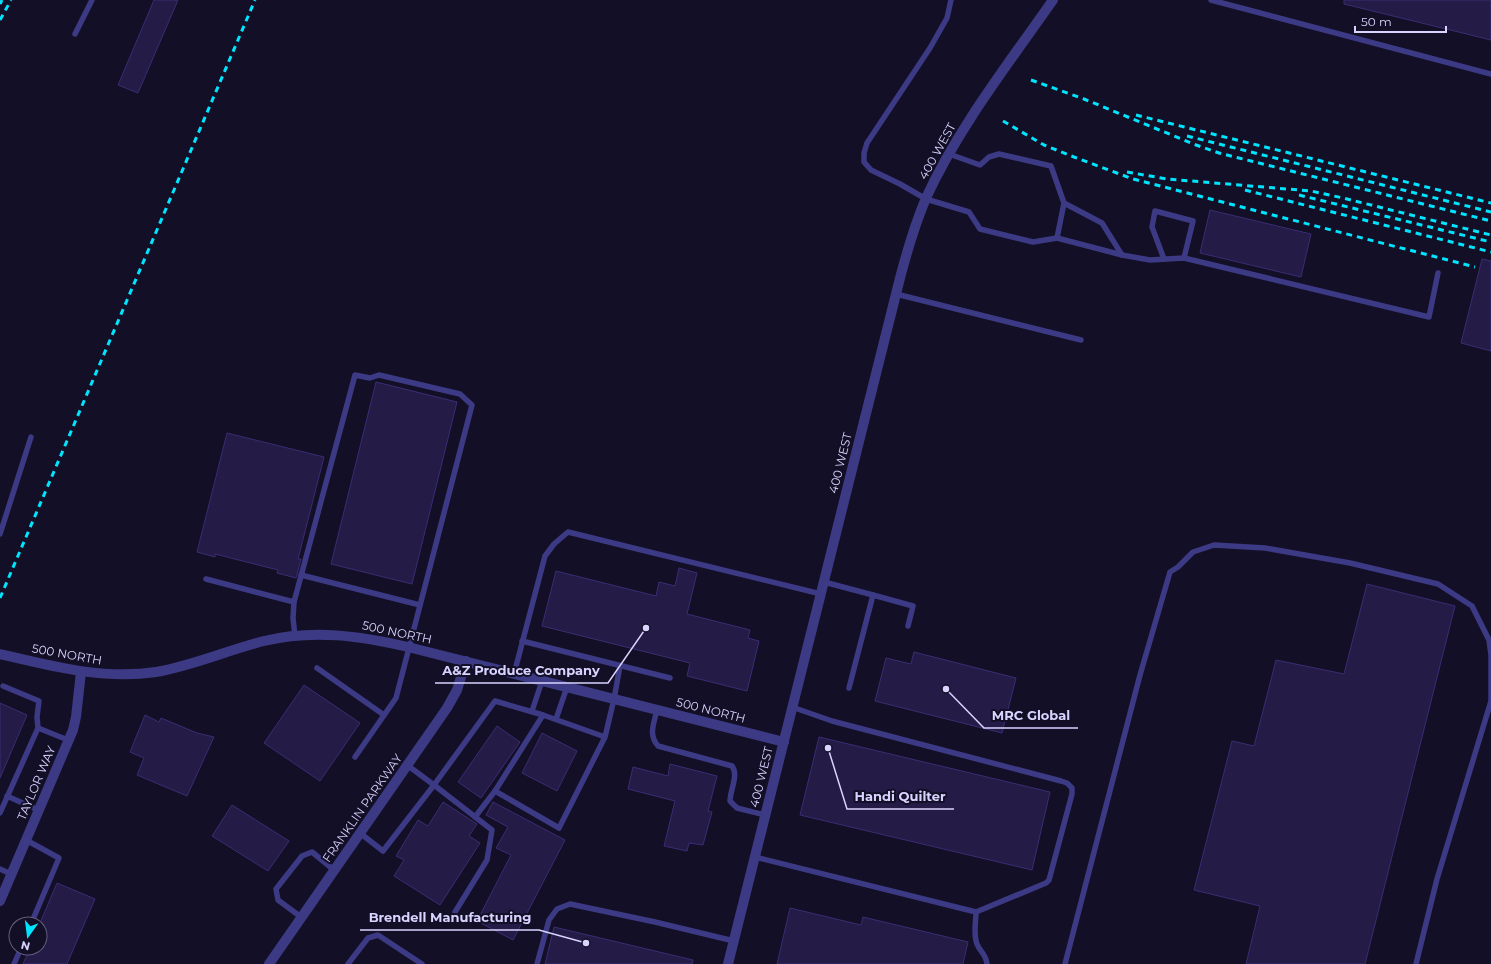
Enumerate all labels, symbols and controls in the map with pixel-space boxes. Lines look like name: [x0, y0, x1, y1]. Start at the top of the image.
scale bar: [1355, 8, 1446, 34]
text: 50 m: [1361, 14, 1392, 29]
street label: 400 WEST: [915, 120, 959, 182]
street label: 400 WEST: [825, 431, 855, 495]
street label: 500 NORTH: [361, 617, 433, 647]
street label: 500 NORTH: [31, 640, 103, 668]
callout: A&Z Produce Company: [435, 658, 608, 683]
text: A&Z Produce Company: [441, 662, 600, 678]
street label: 500 NORTH: [675, 694, 747, 726]
callout: MRC Global: [984, 703, 1078, 728]
text: MRC Global: [992, 707, 1070, 723]
street label: TAYLOR WAY: [14, 743, 59, 822]
street label: 400 WEST: [746, 745, 776, 809]
street label: FRANKLIN PARKWAY: [319, 751, 405, 865]
callout: Handi Quilter: [847, 784, 954, 809]
text: Handi Quilter: [854, 788, 946, 804]
callout: Brendell Manufacturing: [360, 905, 539, 930]
text: Brendell Manufacturing: [369, 909, 531, 925]
north arrow: [8, 916, 48, 956]
text: N: [20, 938, 32, 954]

